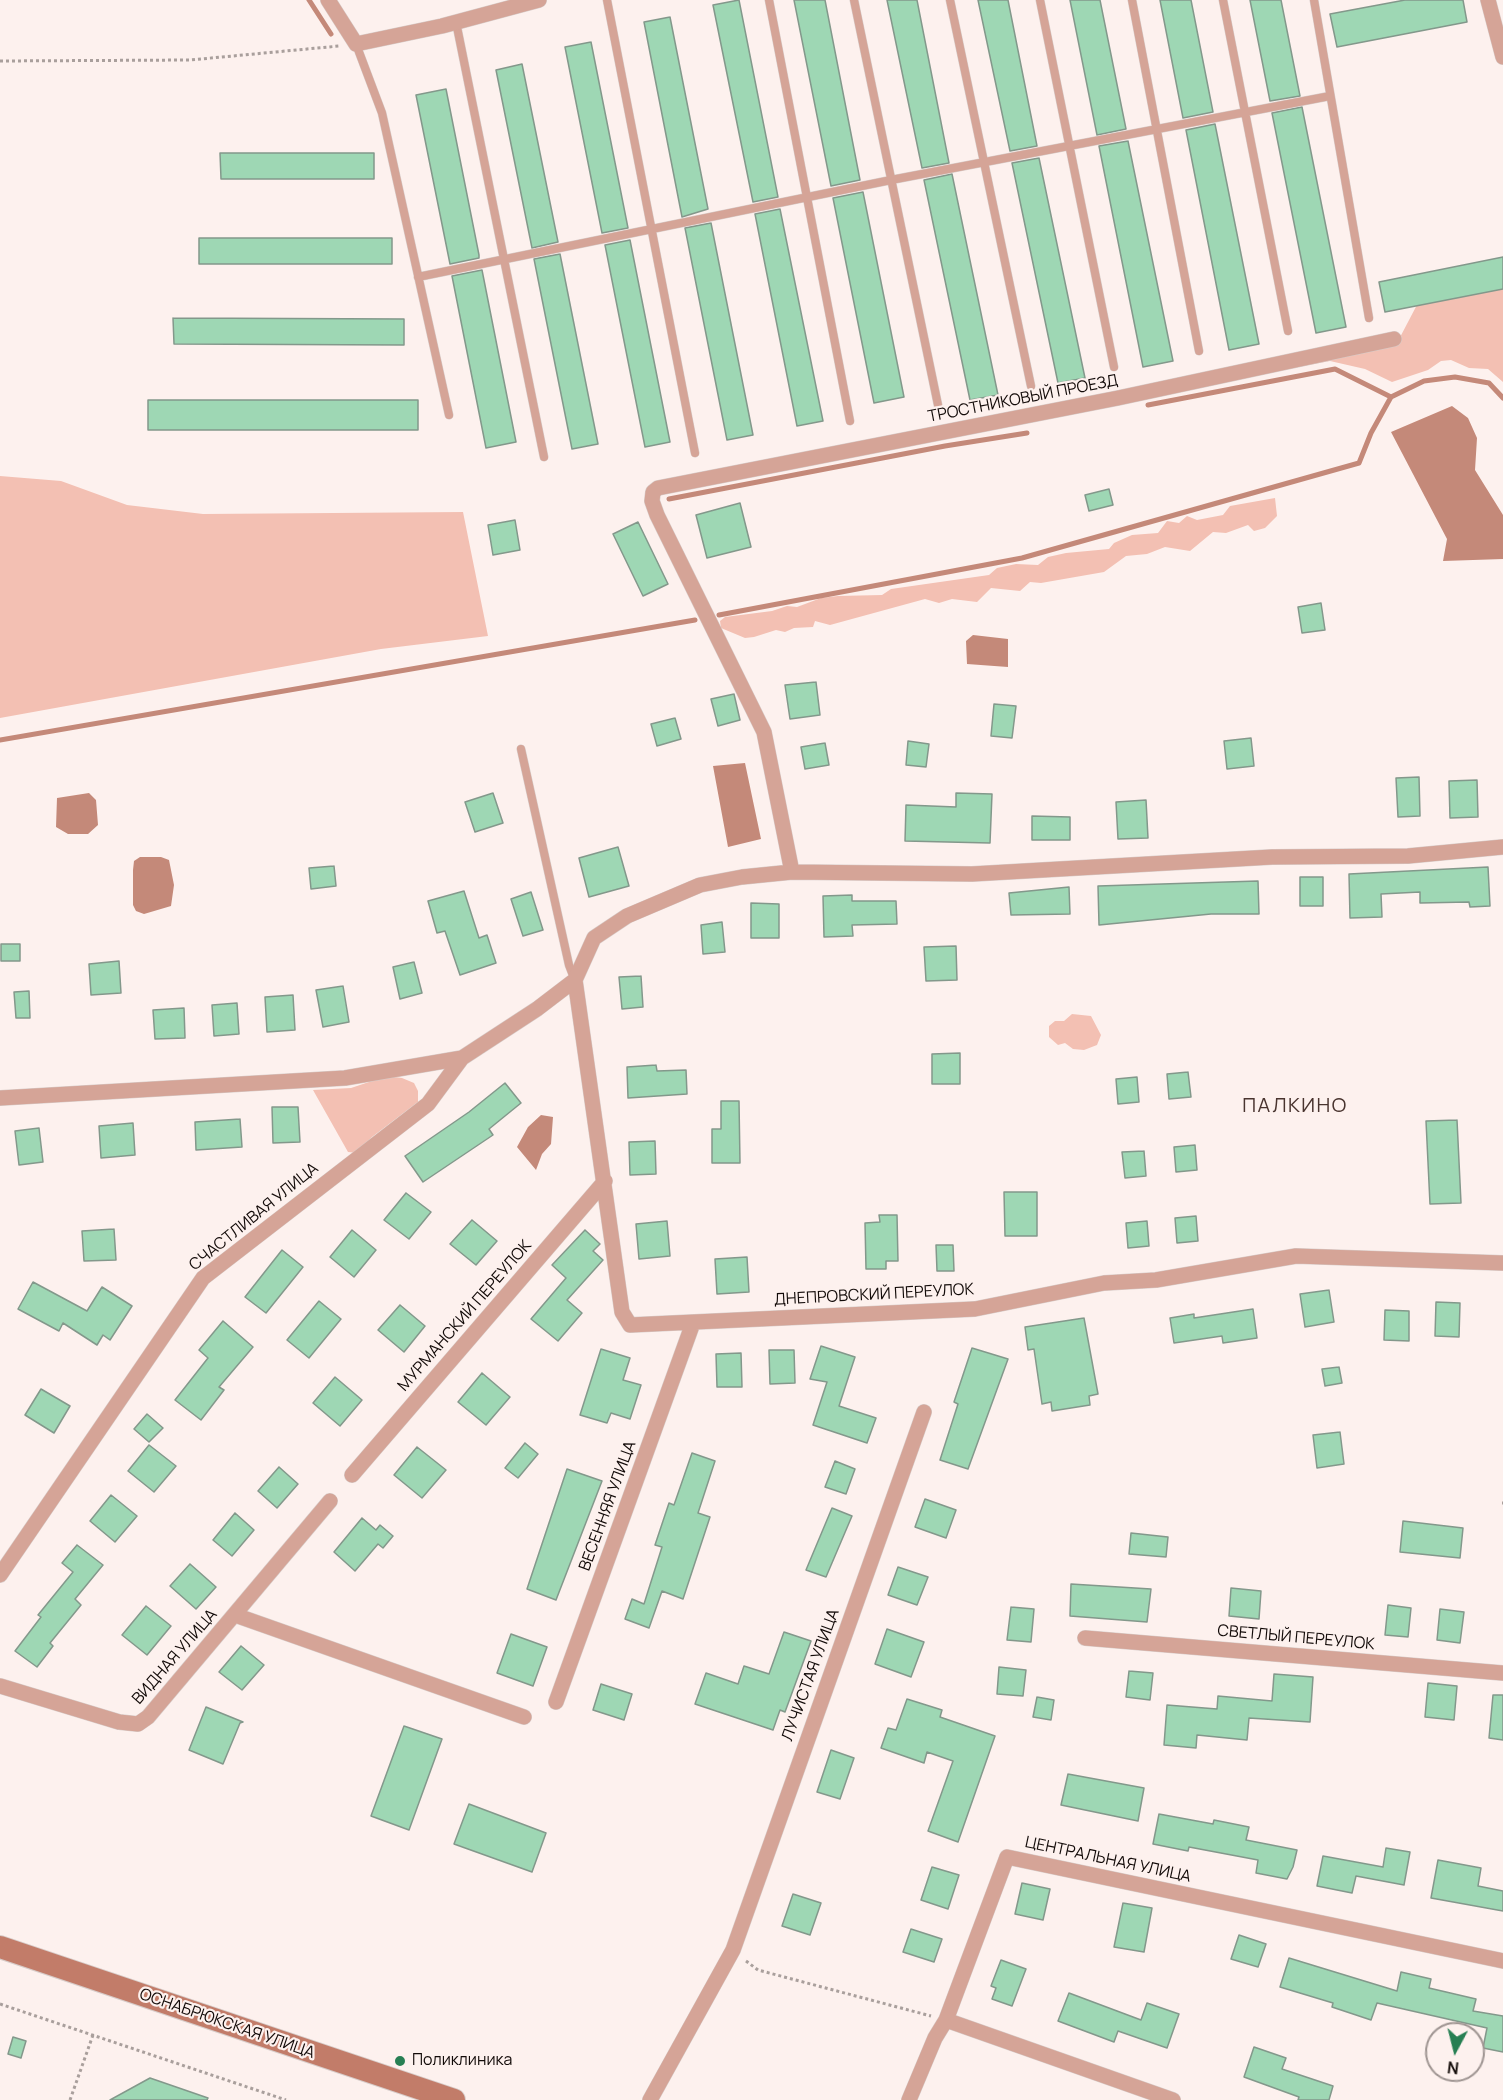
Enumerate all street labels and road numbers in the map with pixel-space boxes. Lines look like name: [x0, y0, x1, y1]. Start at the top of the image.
street label: ТРОСТНИКОВЫЙ ПРОЕЗД: [926, 371, 1120, 427]
street label: СЧАСТЛИВАЯ УЛИЦА: [186, 1159, 322, 1275]
street label: МУРМАНСКИЙ ПЕРЕУЛОК: [394, 1237, 536, 1395]
street label: ДНЕПРОВСКИЙ ПЕРЕУЛОК: [774, 1280, 974, 1310]
street label: ВЕСЕННЯЯ УЛИЦА: [576, 1438, 640, 1574]
street label: ВИДНАЯ УЛИЦА: [129, 1606, 221, 1708]
street label: ЛУЧИСТАЯ УЛИЦА: [778, 1606, 844, 1744]
street label: СВЕТЛЫЙ ПЕРЕУЛОК: [1217, 1622, 1375, 1654]
street label: ЦЕНТРАЛЬНАЯ УЛИЦА: [1023, 1833, 1193, 1887]
street label: ОСНАБРЮКСКАЯ УЛИЦА: [137, 1985, 317, 2063]

